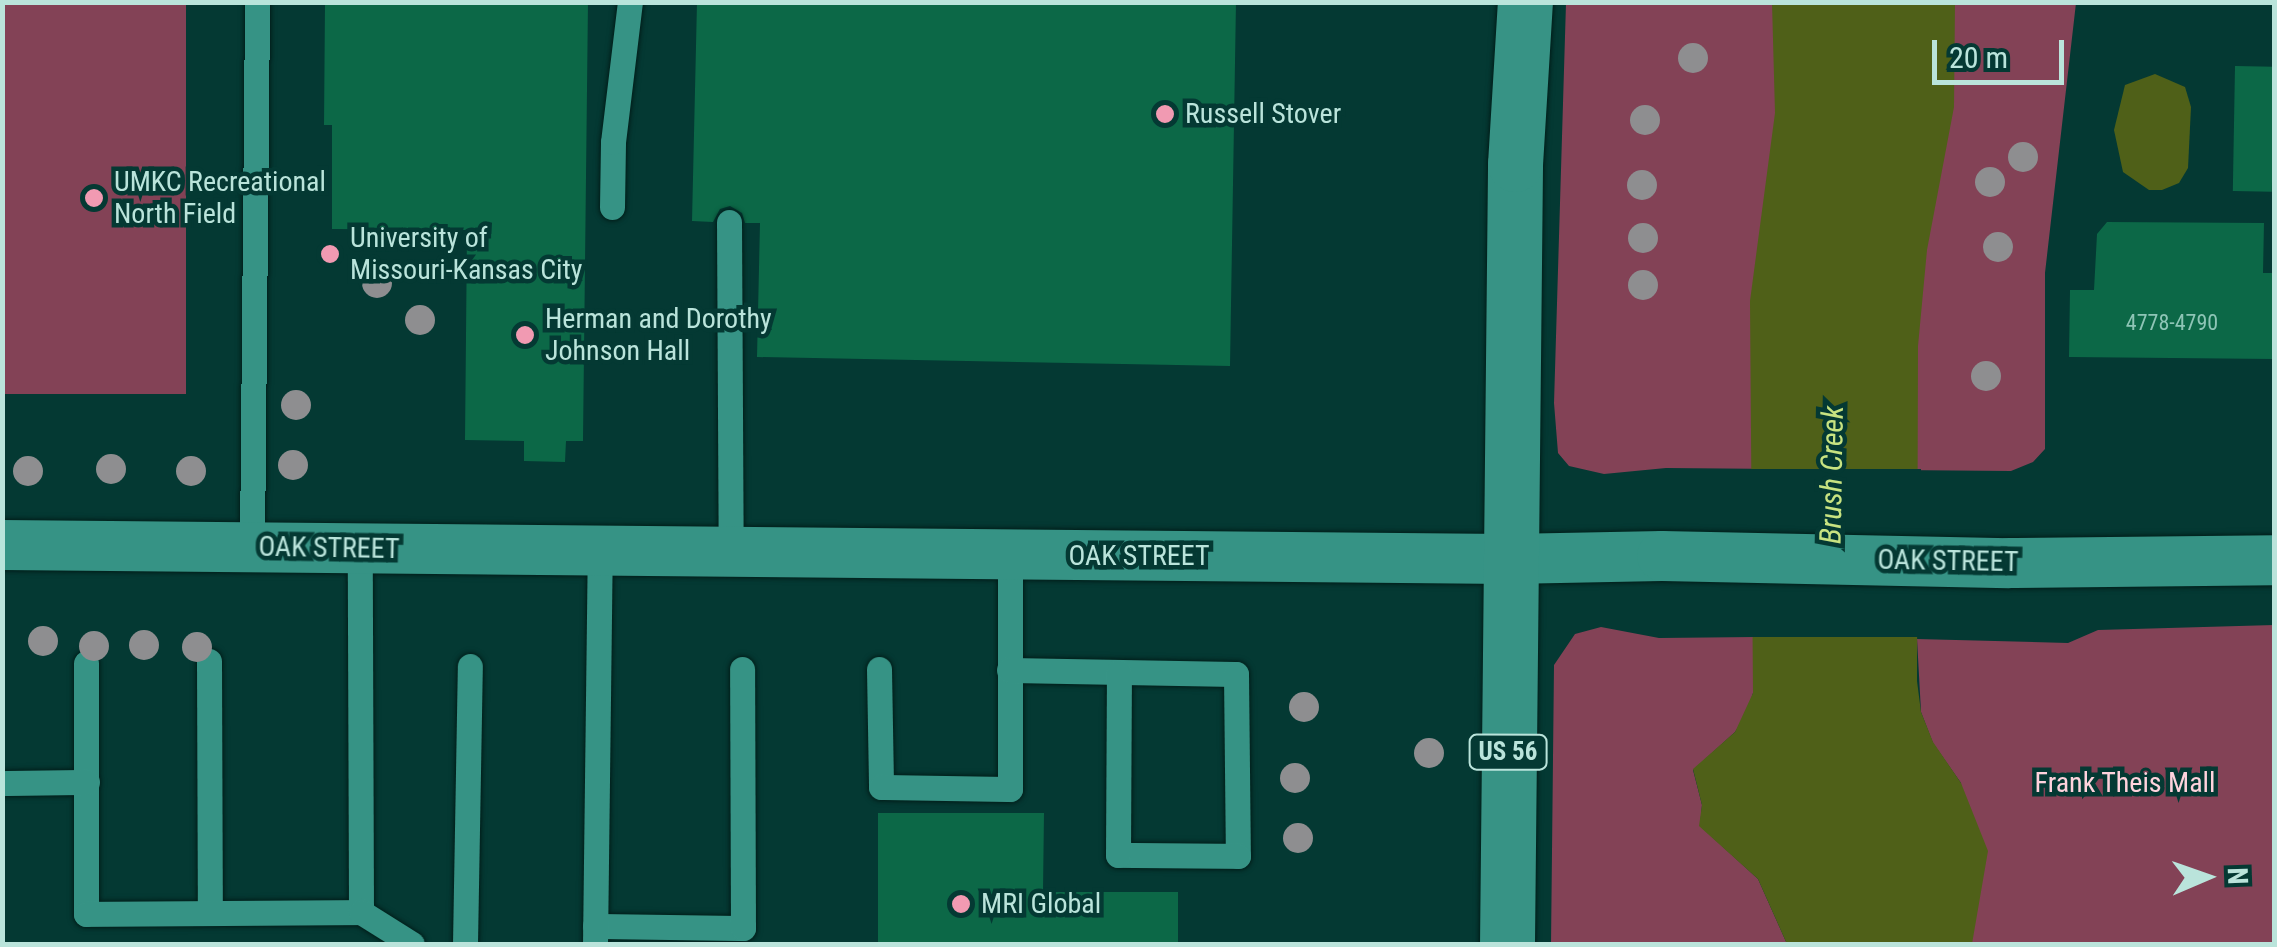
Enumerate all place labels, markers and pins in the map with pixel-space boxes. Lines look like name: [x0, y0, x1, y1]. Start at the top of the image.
place label: Russell Stover: [1185, 97, 1341, 131]
marker: Russell Stover: [1154, 103, 1176, 125]
place label: UMKC Recreational North Field: [114, 165, 326, 231]
marker: UMKC Recreational North Field: [83, 187, 105, 209]
place label: University of Missouri-Kansas City: [350, 221, 582, 287]
marker: University of Missouri-Kansas City: [319, 243, 341, 265]
place label: Herman and Dorothy Johnson Hall: [545, 302, 772, 368]
marker: Herman and Dorothy Johnson Hall: [514, 324, 536, 346]
place label: MRI Global: [981, 887, 1101, 921]
marker: MRI Global: [950, 893, 972, 915]

